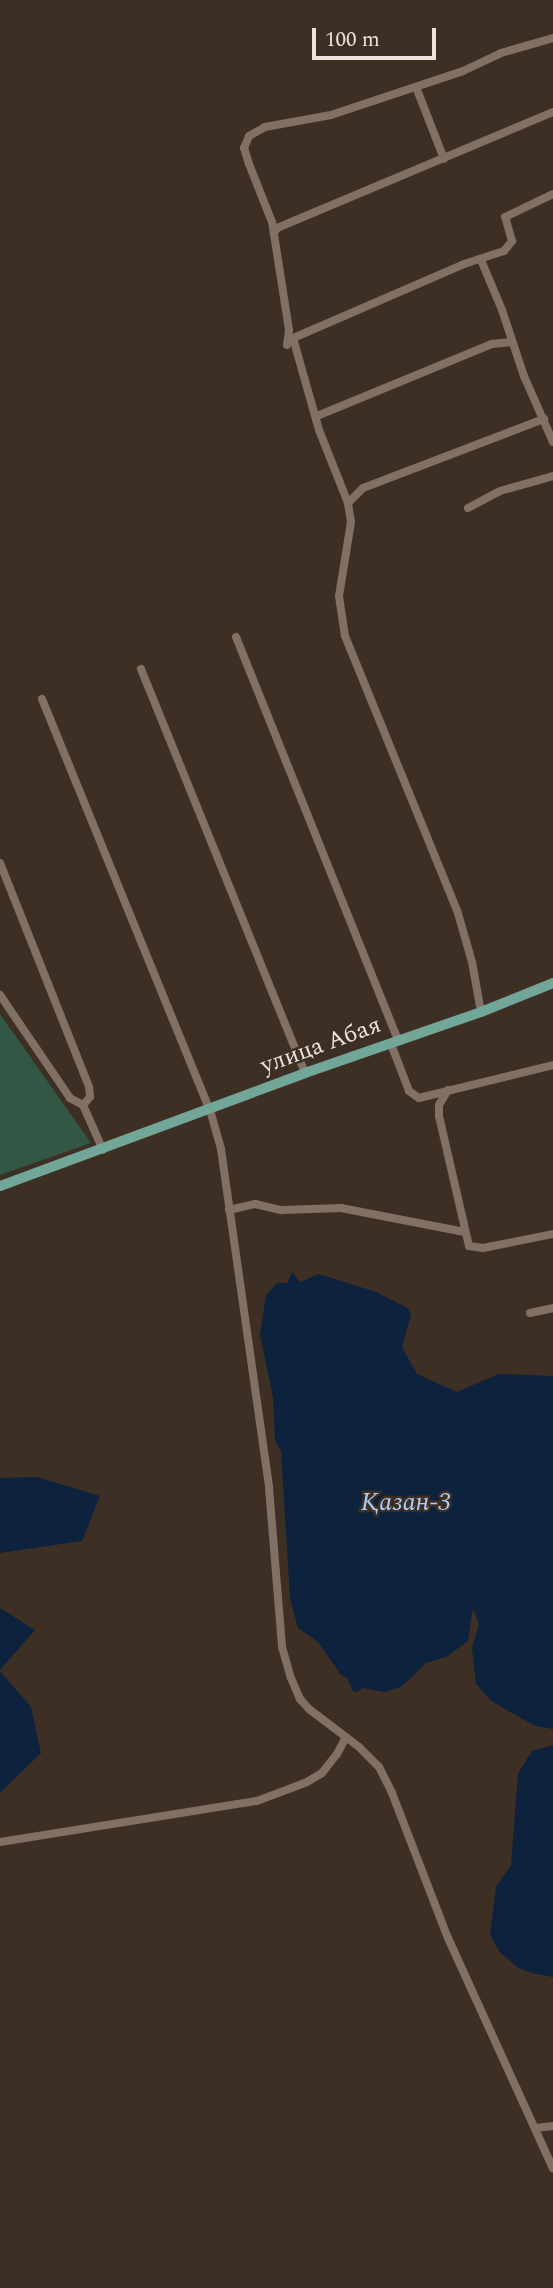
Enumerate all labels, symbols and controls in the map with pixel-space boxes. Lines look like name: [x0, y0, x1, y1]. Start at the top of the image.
scale bar: [315, 14, 439, 58]
text: 100 m: [325, 24, 380, 56]
street label: улица Абая: [257, 1011, 385, 1081]
water label: Қазан-3: [361, 1487, 451, 1519]

